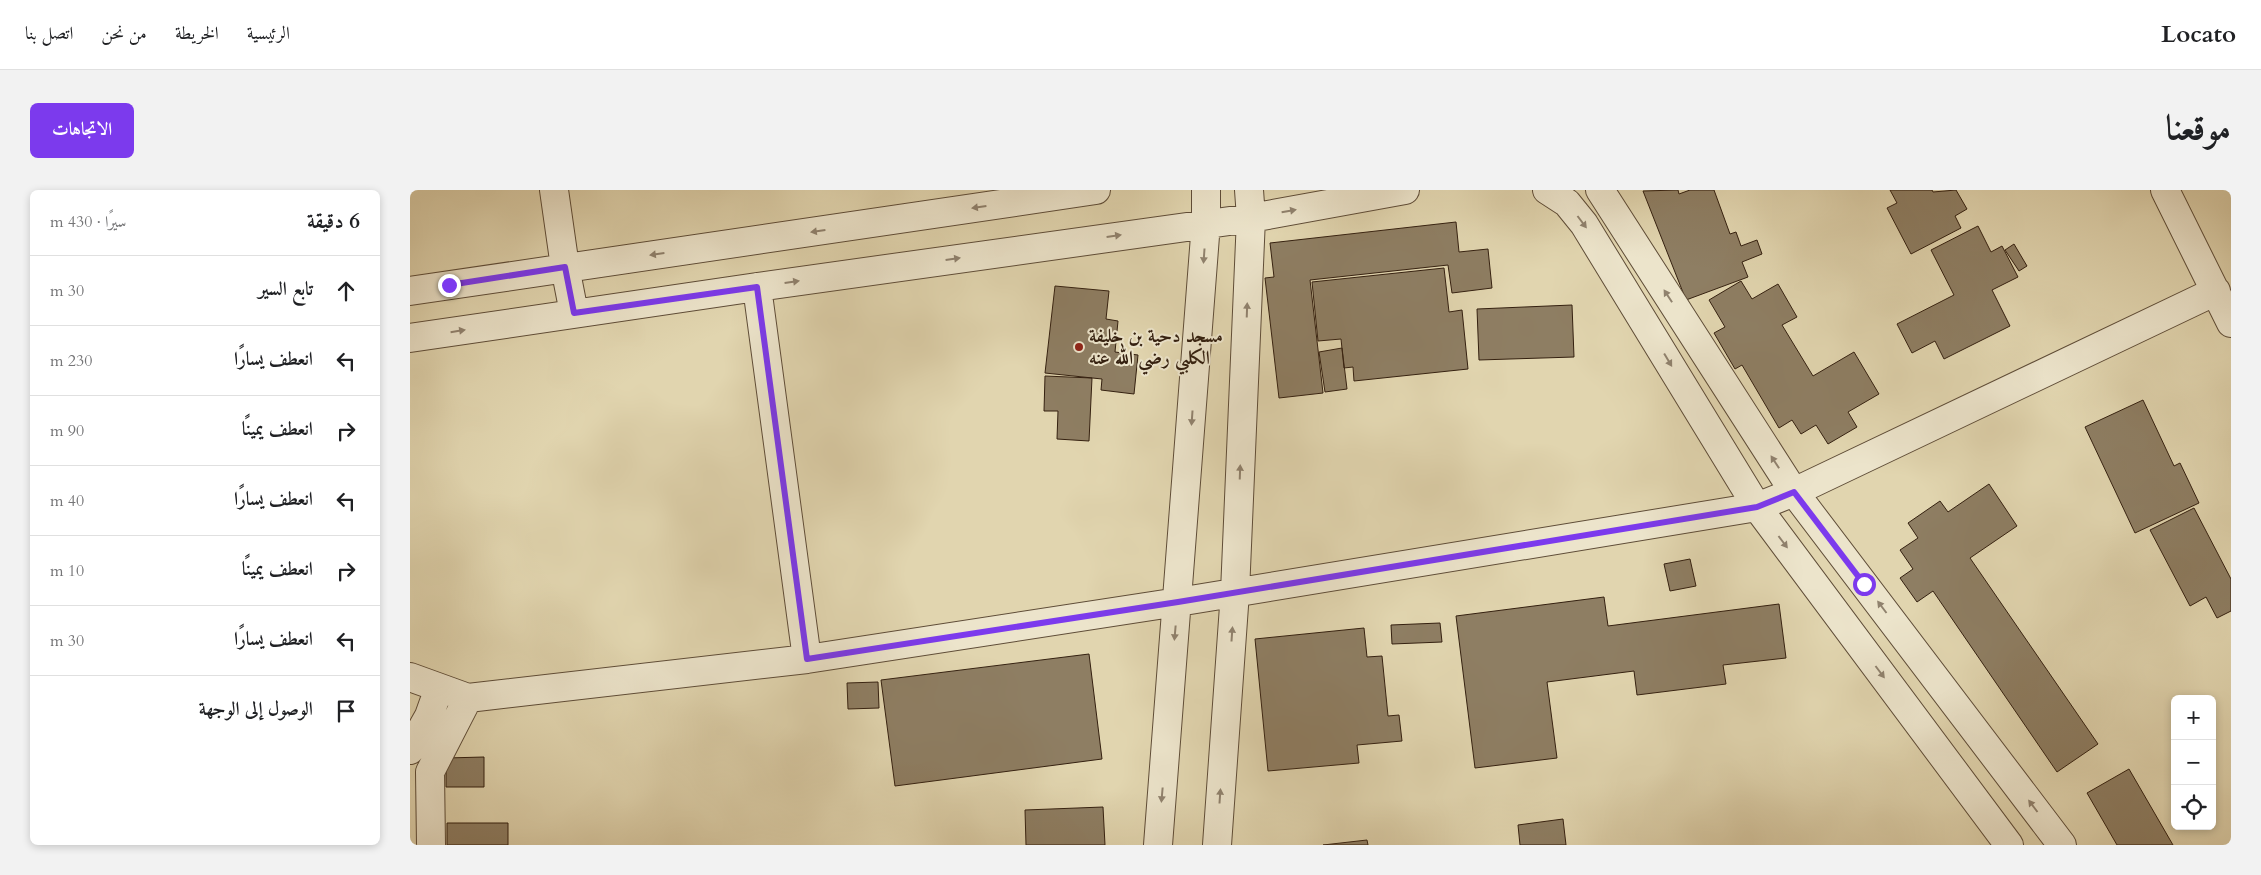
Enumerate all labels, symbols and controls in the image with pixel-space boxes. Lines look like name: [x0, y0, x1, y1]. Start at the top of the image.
text: Locato: [2161, 18, 2236, 51]
text: اتصل بنا: [25, 21, 73, 46]
text: من نحن: [101, 21, 147, 46]
text: الخريطة: [175, 21, 219, 46]
text: الرئيسية: [247, 21, 290, 46]
button: الاتجاهات: [30, 103, 134, 158]
text: موقعنا: [2166, 104, 2231, 152]
one-way arrow: [970, 203, 986, 211]
one-way arrow: [1281, 206, 1297, 214]
text: 6 دقيقة: [307, 207, 360, 236]
text: سيرًا · 430 m: [50, 211, 126, 233]
one-way arrow: [1577, 215, 1588, 228]
one-way arrow: [810, 227, 826, 235]
one-way arrow: [1106, 232, 1122, 240]
one-way arrow: [1199, 248, 1207, 264]
one-way arrow: [649, 250, 665, 258]
one-way arrow: [945, 255, 961, 263]
route end: [438, 274, 461, 297]
text: تابع السير: [258, 276, 313, 302]
icon: ahead: [332, 277, 360, 305]
one-way arrow: [784, 277, 800, 285]
text: 30 m: [50, 280, 84, 302]
one-way arrow: [1664, 289, 1673, 302]
one-way arrow: [1243, 301, 1251, 317]
place label: مسجد دحية بن خليفة الكلبي رضي الله عنه: [1089, 323, 1223, 375]
one-way arrow: [451, 327, 467, 335]
marker: مسجد دحية بن خليفة الكلبي رضي الله عنه: [1073, 341, 1085, 353]
text: انعطف يسارًا: [234, 346, 313, 372]
icon: left: [332, 347, 360, 375]
text: 230 m: [50, 350, 92, 372]
one-way arrow: [1663, 354, 1672, 367]
one-way arrow: [1187, 410, 1195, 426]
text: انعطف يمينًا: [242, 416, 313, 442]
icon: right: [332, 417, 360, 445]
text: 90 m: [50, 420, 84, 442]
one-way arrow: [1770, 455, 1780, 469]
one-way arrow: [1237, 464, 1245, 480]
text: انعطف يسارًا: [234, 486, 313, 512]
icon: left: [332, 487, 360, 515]
text: 40 m: [50, 490, 84, 512]
one-way arrow: [1778, 535, 1788, 549]
text: انعطف يمينًا: [242, 556, 313, 582]
icon: right: [332, 557, 360, 585]
text: 10 m: [50, 560, 84, 582]
route start: [1853, 573, 1876, 596]
one-way arrow: [1876, 601, 1887, 614]
one-way arrow: [1171, 625, 1179, 641]
text: انعطف يسارًا: [234, 626, 313, 652]
one-way arrow: [1229, 626, 1237, 642]
icon: left: [332, 627, 360, 655]
text: 30 m: [50, 630, 84, 652]
one-way arrow: [1875, 665, 1885, 679]
map controls: [2171, 695, 2216, 830]
button: +: [2171, 695, 2216, 740]
text: الوصول إلى الوجهة: [199, 696, 313, 722]
icon: arrive: [332, 697, 360, 725]
button: −: [2171, 740, 2216, 785]
button: locate: [2171, 785, 2216, 830]
one-way arrow: [1158, 787, 1166, 803]
one-way arrow: [1217, 788, 1225, 804]
one-way arrow: [2027, 800, 2038, 813]

